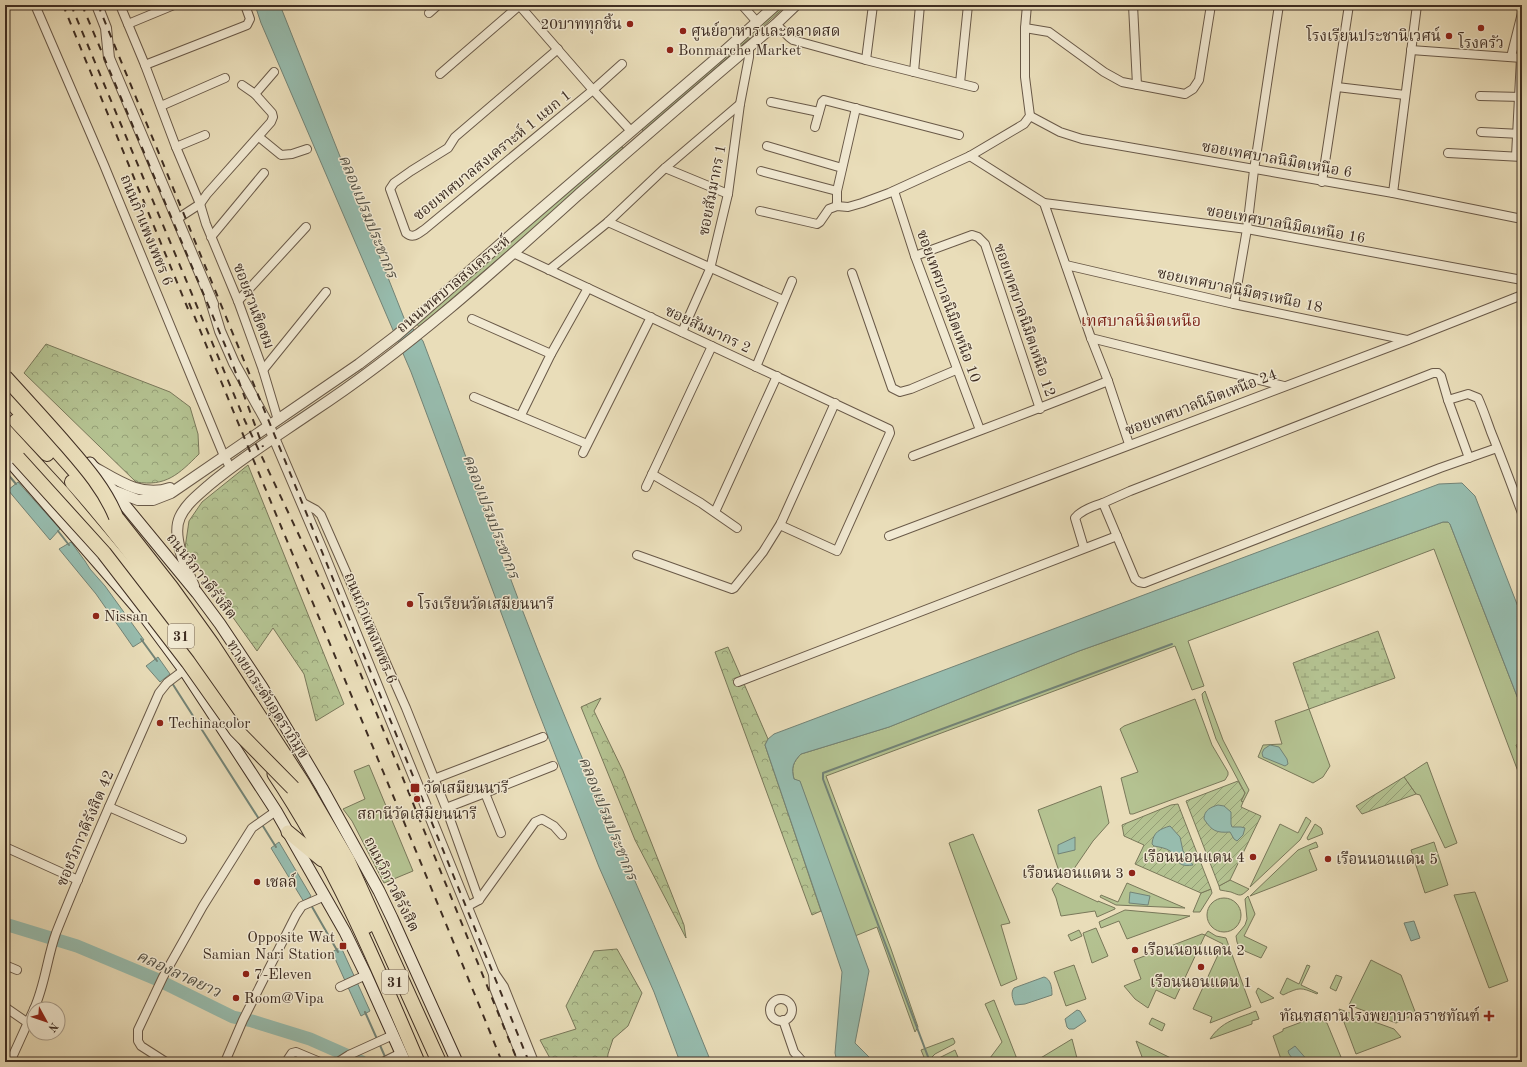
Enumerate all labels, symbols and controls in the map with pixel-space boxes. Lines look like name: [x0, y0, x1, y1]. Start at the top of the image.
place label: 20บาททุกชิ้น: [541, 13, 622, 35]
marker: 20บาททุกชิ้น: [625, 19, 635, 29]
place label: ศูนย์อาหารและตลาดสด: [691, 21, 840, 41]
marker: โรงครัว: [1476, 23, 1486, 33]
place label: โรงเรียนประชานิเวศน์: [1305, 25, 1441, 45]
marker: ศูนย์อาหารและตลาดสด: [678, 26, 688, 36]
marker: โรงเรียนประชานิเวศน์: [1444, 31, 1454, 41]
place label: โรงครัว: [1457, 32, 1504, 52]
place label: Bonmarche Market: [678, 44, 801, 59]
marker: Bonmarche Market: [665, 45, 675, 55]
street label: ซอยเทศบาลสงเคราะห์ 1 แยก 1: [409, 85, 575, 224]
street label: ซอยเทศบาลนิมิตเหนือ 6: [1200, 137, 1354, 181]
street label: ซอยสัมมากร 1: [695, 143, 730, 237]
water label: คลองเปรมประชากร: [335, 152, 401, 283]
street label: ถนนกำแพงเพชร 6: [116, 172, 178, 288]
street label: ซอยเทศบาลนิมิตเหนือ 16: [1205, 201, 1367, 247]
street label: ซอยเทศบาลนิมิตเหนือ 10: [913, 227, 985, 385]
street label: ถนนเทศบาลสงเคราะห์: [392, 231, 513, 337]
street label: ซอยเทศบาลนิมิตเหนือ 12: [990, 241, 1060, 399]
street label: ซอยสวนชิดชม: [229, 261, 278, 351]
street label: ซอยเทศบาลนิมิตรเหนือ 18: [1156, 264, 1324, 316]
street label: ซอยสัมมากร 2: [662, 302, 753, 357]
district label: เทศบาลนิมิตเหนือ: [1081, 312, 1201, 330]
street label: ซอยเทศบาลนิมิตเหนือ 24: [1123, 365, 1279, 439]
water label: คลองเปรมประชากร: [459, 452, 523, 583]
street label: ถนนวิภาวดีรังสิต: [163, 529, 241, 623]
street label: ถนนกำแพงเพชร 6: [340, 570, 402, 686]
place label: โรงเรียนวัดเสมียนนารี: [417, 593, 554, 613]
marker: โรงเรียนวัดเสมียนนารี: [405, 599, 415, 609]
place label: Nissan: [104, 610, 148, 625]
marker: Nissan: [91, 611, 101, 621]
road number: 31: [168, 624, 194, 648]
street label: ทางยกระดับอุตราภิมุข: [221, 637, 312, 763]
place label: Techinacolor: [168, 717, 250, 732]
marker: Techinacolor: [155, 718, 165, 728]
water label: คลองเปรมประชากร: [575, 754, 641, 885]
street label: ซอยวิภาวดีรังสิต 42: [52, 767, 118, 889]
place label: วัดเสมียนนารี: [424, 779, 508, 797]
marker: วัดเสมียนนารี: [409, 782, 421, 794]
marker: สถานีวัดเสมียนนารี: [412, 794, 422, 804]
place label: สถานีวัดเสมียนนารี: [357, 805, 477, 823]
street label: ถนนวิภาวดีรังสิต: [360, 833, 424, 935]
place label: เรือนนอนแดน 4: [1143, 848, 1245, 866]
place label: เรือนนอนแดน 5: [1336, 850, 1438, 868]
marker: เรือนนอนแดน 4: [1248, 852, 1258, 862]
marker: เรือนนอนแดน 5: [1323, 854, 1333, 864]
place label: เรือนนอนแดน 3: [1022, 864, 1124, 882]
marker: เรือนนอนแดน 3: [1127, 868, 1137, 878]
place label: เชลล์: [265, 872, 297, 891]
marker: เชลล์: [252, 877, 262, 887]
place label: Opposite Wat Samian Nari Station: [202, 931, 335, 963]
marker: Opposite Wat Samian Nari Station: [338, 941, 348, 951]
place label: เรือนนอนแดน 2: [1143, 941, 1245, 959]
marker: เรือนนอนแดน 2: [1130, 945, 1140, 955]
water label: คลองลาดยาว: [134, 948, 223, 1001]
marker: เรือนนอนแดน 1: [1196, 962, 1206, 972]
place label: 7-Eleven: [254, 968, 312, 983]
marker: 7-Eleven: [241, 969, 251, 979]
road number: 31: [382, 970, 408, 994]
place label: เรือนนอนแดน 1: [1150, 973, 1252, 991]
place label: Room@Vipa: [244, 992, 325, 1007]
marker: Room@Vipa: [231, 993, 241, 1003]
north arrow: [26, 1001, 66, 1041]
place label: ทัณฑสถานโรงพยาบาลราชทัณฑ์: [1280, 1005, 1480, 1025]
marker: ทัณฑสถานโรงพยาบาลราชทัณฑ์: [1483, 1010, 1495, 1022]
text: N: [45, 1020, 59, 1034]

